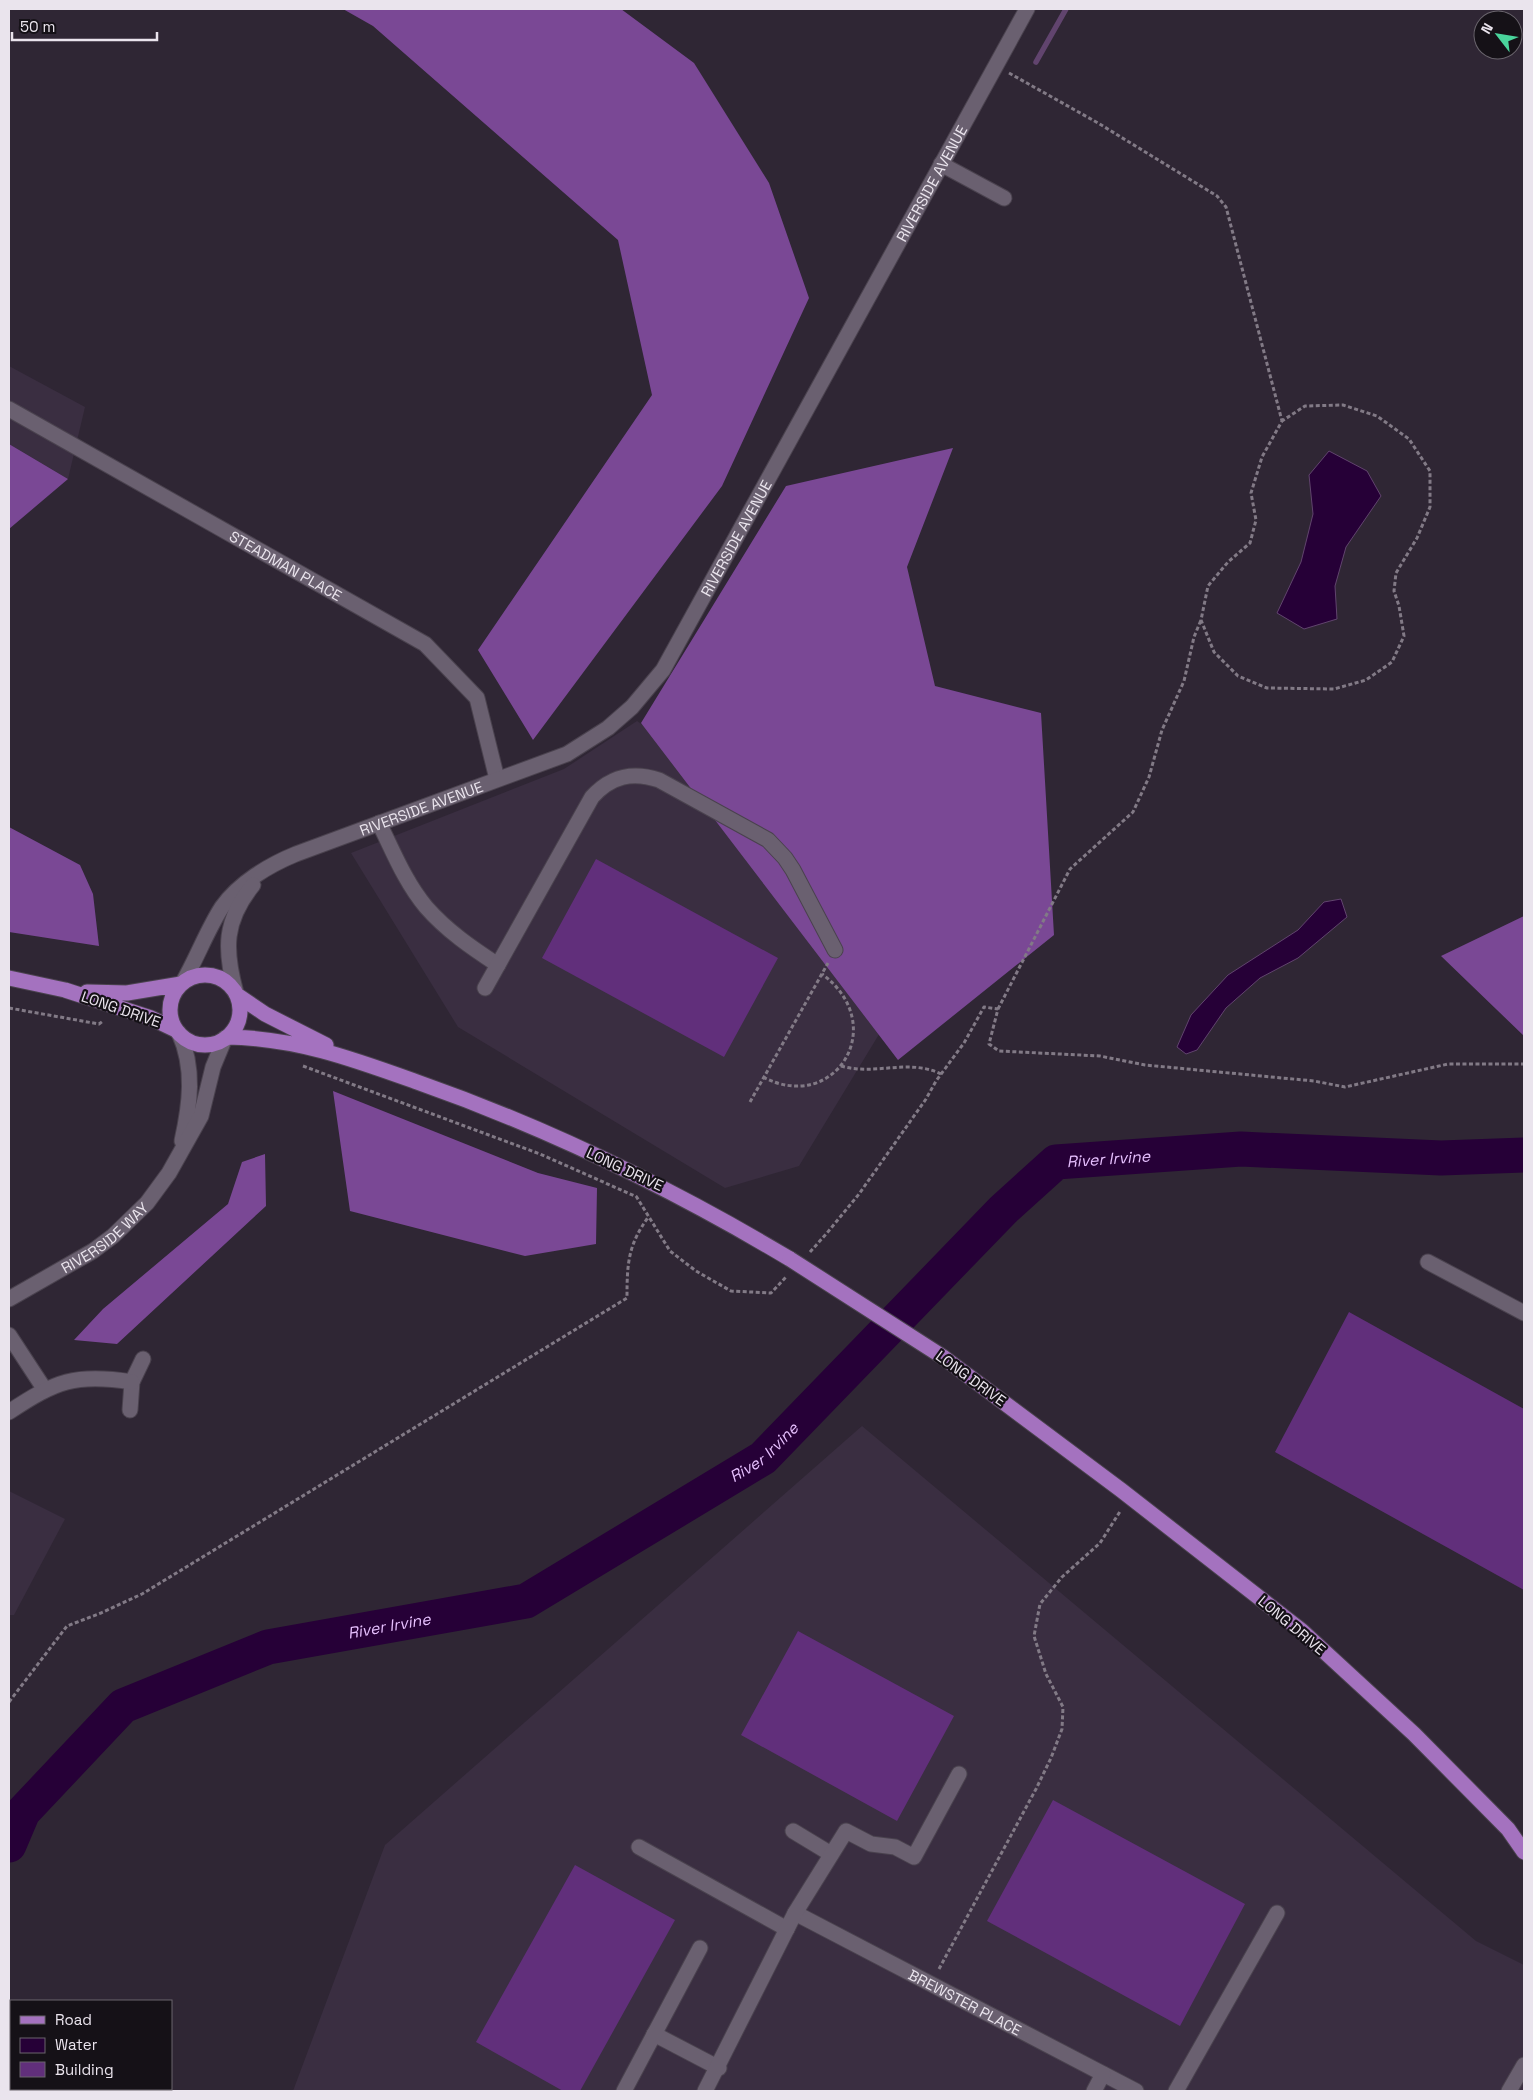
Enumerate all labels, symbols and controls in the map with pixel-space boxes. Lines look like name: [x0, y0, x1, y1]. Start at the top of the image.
scale bar: [12, 10, 158, 42]
north arrow: [1473, 10, 1523, 60]
text: 50 m: [20, 17, 55, 36]
text: N: [1477, 20, 1497, 37]
street label: RIVERSIDE AVENUE: [891, 122, 971, 245]
street label: RIVERSIDE AVENUE: [696, 476, 775, 600]
street label: STEADMAN PLACE: [226, 526, 346, 605]
street label: RIVERSIDE AVENUE: [357, 776, 485, 839]
street label: LONG DRIVE: [79, 987, 163, 1031]
street label: LONG DRIVE: [584, 1143, 666, 1195]
water label: River Irvine: [1066, 1145, 1151, 1172]
street label: RIVERSIDE WAY: [57, 1198, 152, 1277]
street label: LONG DRIVE: [932, 1346, 1010, 1410]
water label: River Irvine: [725, 1417, 803, 1487]
street label: LONG DRIVE: [1254, 1591, 1330, 1659]
water label: River Irvine: [346, 1608, 433, 1643]
street label: BREWSTER PLACE: [905, 1965, 1025, 2039]
legend: [10, 2000, 172, 2090]
text: Road: [55, 2010, 92, 2029]
text: Water: [55, 2035, 98, 2054]
text: Building: [55, 2060, 114, 2079]

